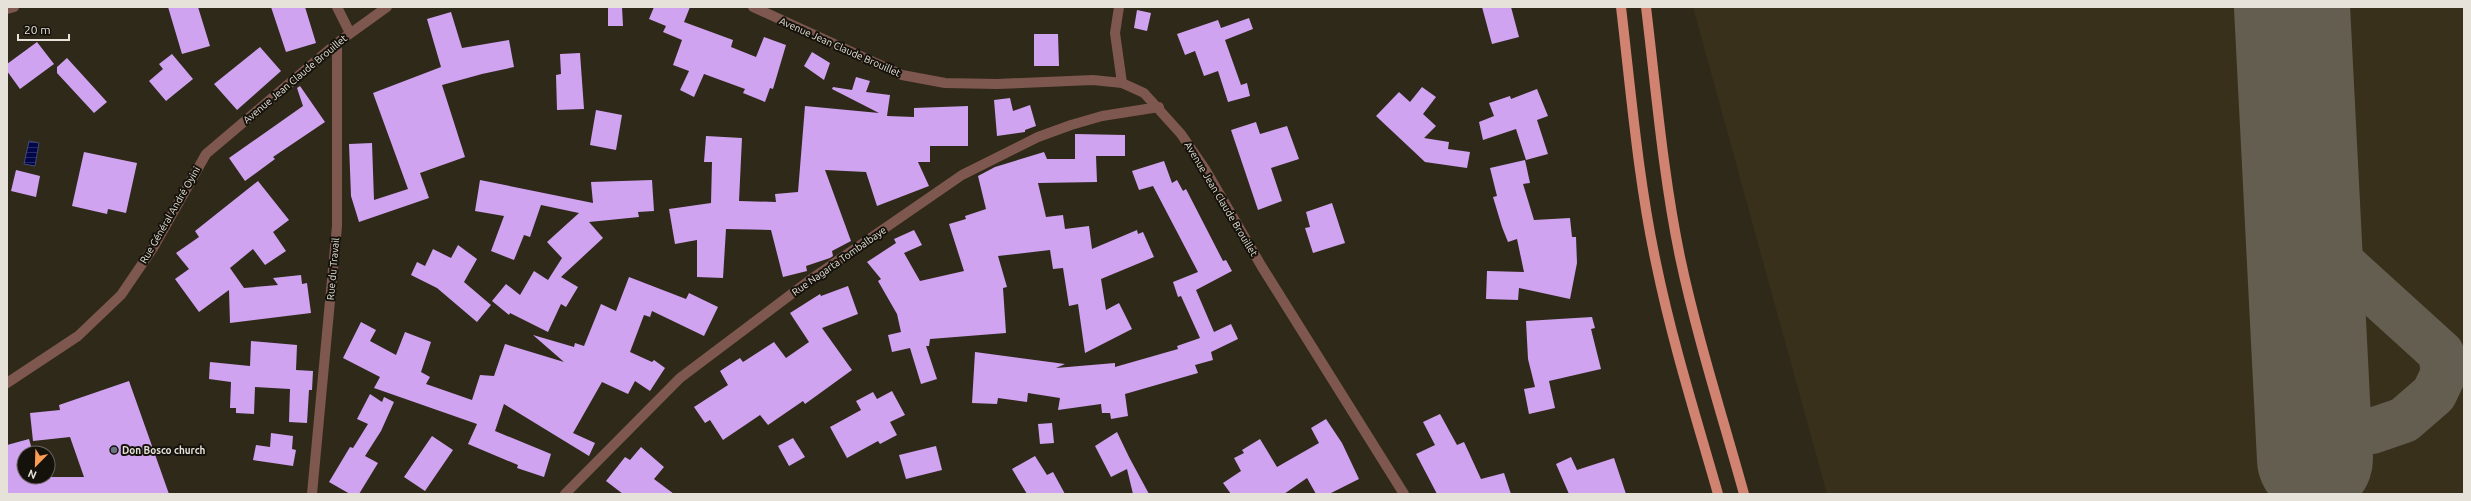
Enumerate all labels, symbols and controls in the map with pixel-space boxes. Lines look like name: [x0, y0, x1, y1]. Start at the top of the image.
street label: Avenue Jean Claude Brouillet: [778, 15, 902, 79]
scale bar: [18, 16, 69, 42]
text: 20 m: [24, 23, 51, 36]
street label: Avenue Jean Claude Brouillet: [241, 32, 349, 126]
street label: Avenue Jean Claude Brouillet: [1182, 140, 1260, 258]
street label: Rue Général André Oyini: [138, 165, 202, 265]
street label: Rue Nagarta Tombalbaye: [790, 224, 888, 298]
street label: Rue du Travail: [325, 237, 341, 301]
north arrow: [16, 445, 56, 485]
marker: Don Bosco church: [109, 445, 119, 455]
place label: Don Bosco church: [122, 445, 206, 456]
text: N: [26, 467, 38, 481]

